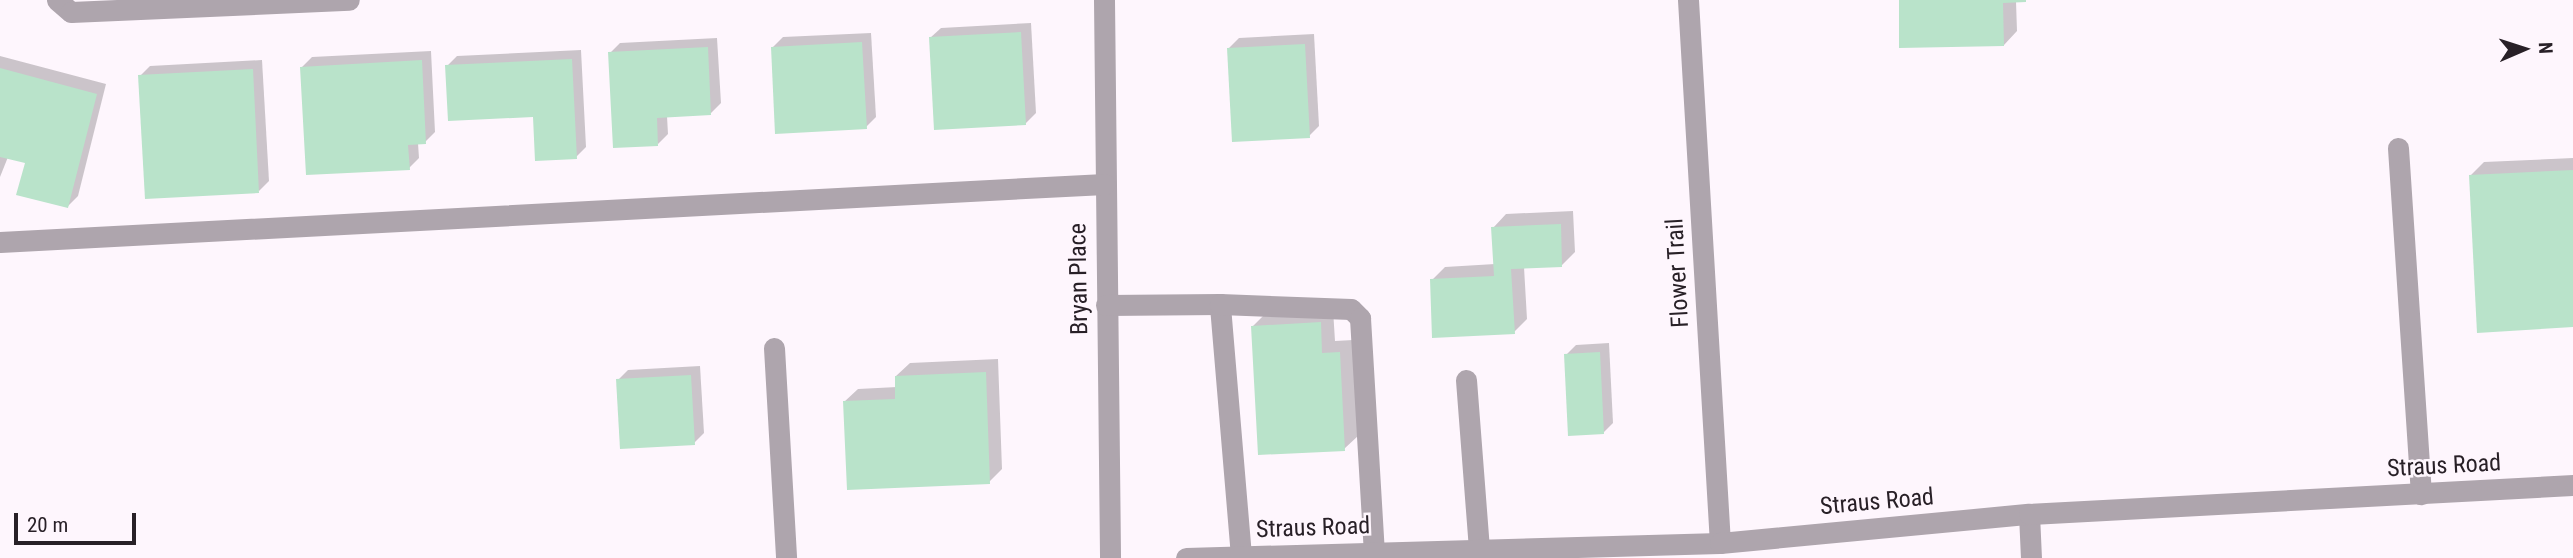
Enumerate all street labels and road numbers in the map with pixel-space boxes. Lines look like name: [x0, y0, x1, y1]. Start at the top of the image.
street label: Flower Trail: [1661, 217, 1695, 329]
street label: Bryan Place: [1064, 223, 1094, 335]
street label: Straus Road: [2386, 449, 2502, 483]
street label: Straus Road: [1819, 483, 1935, 521]
street label: Straus Road: [1255, 512, 1371, 544]

